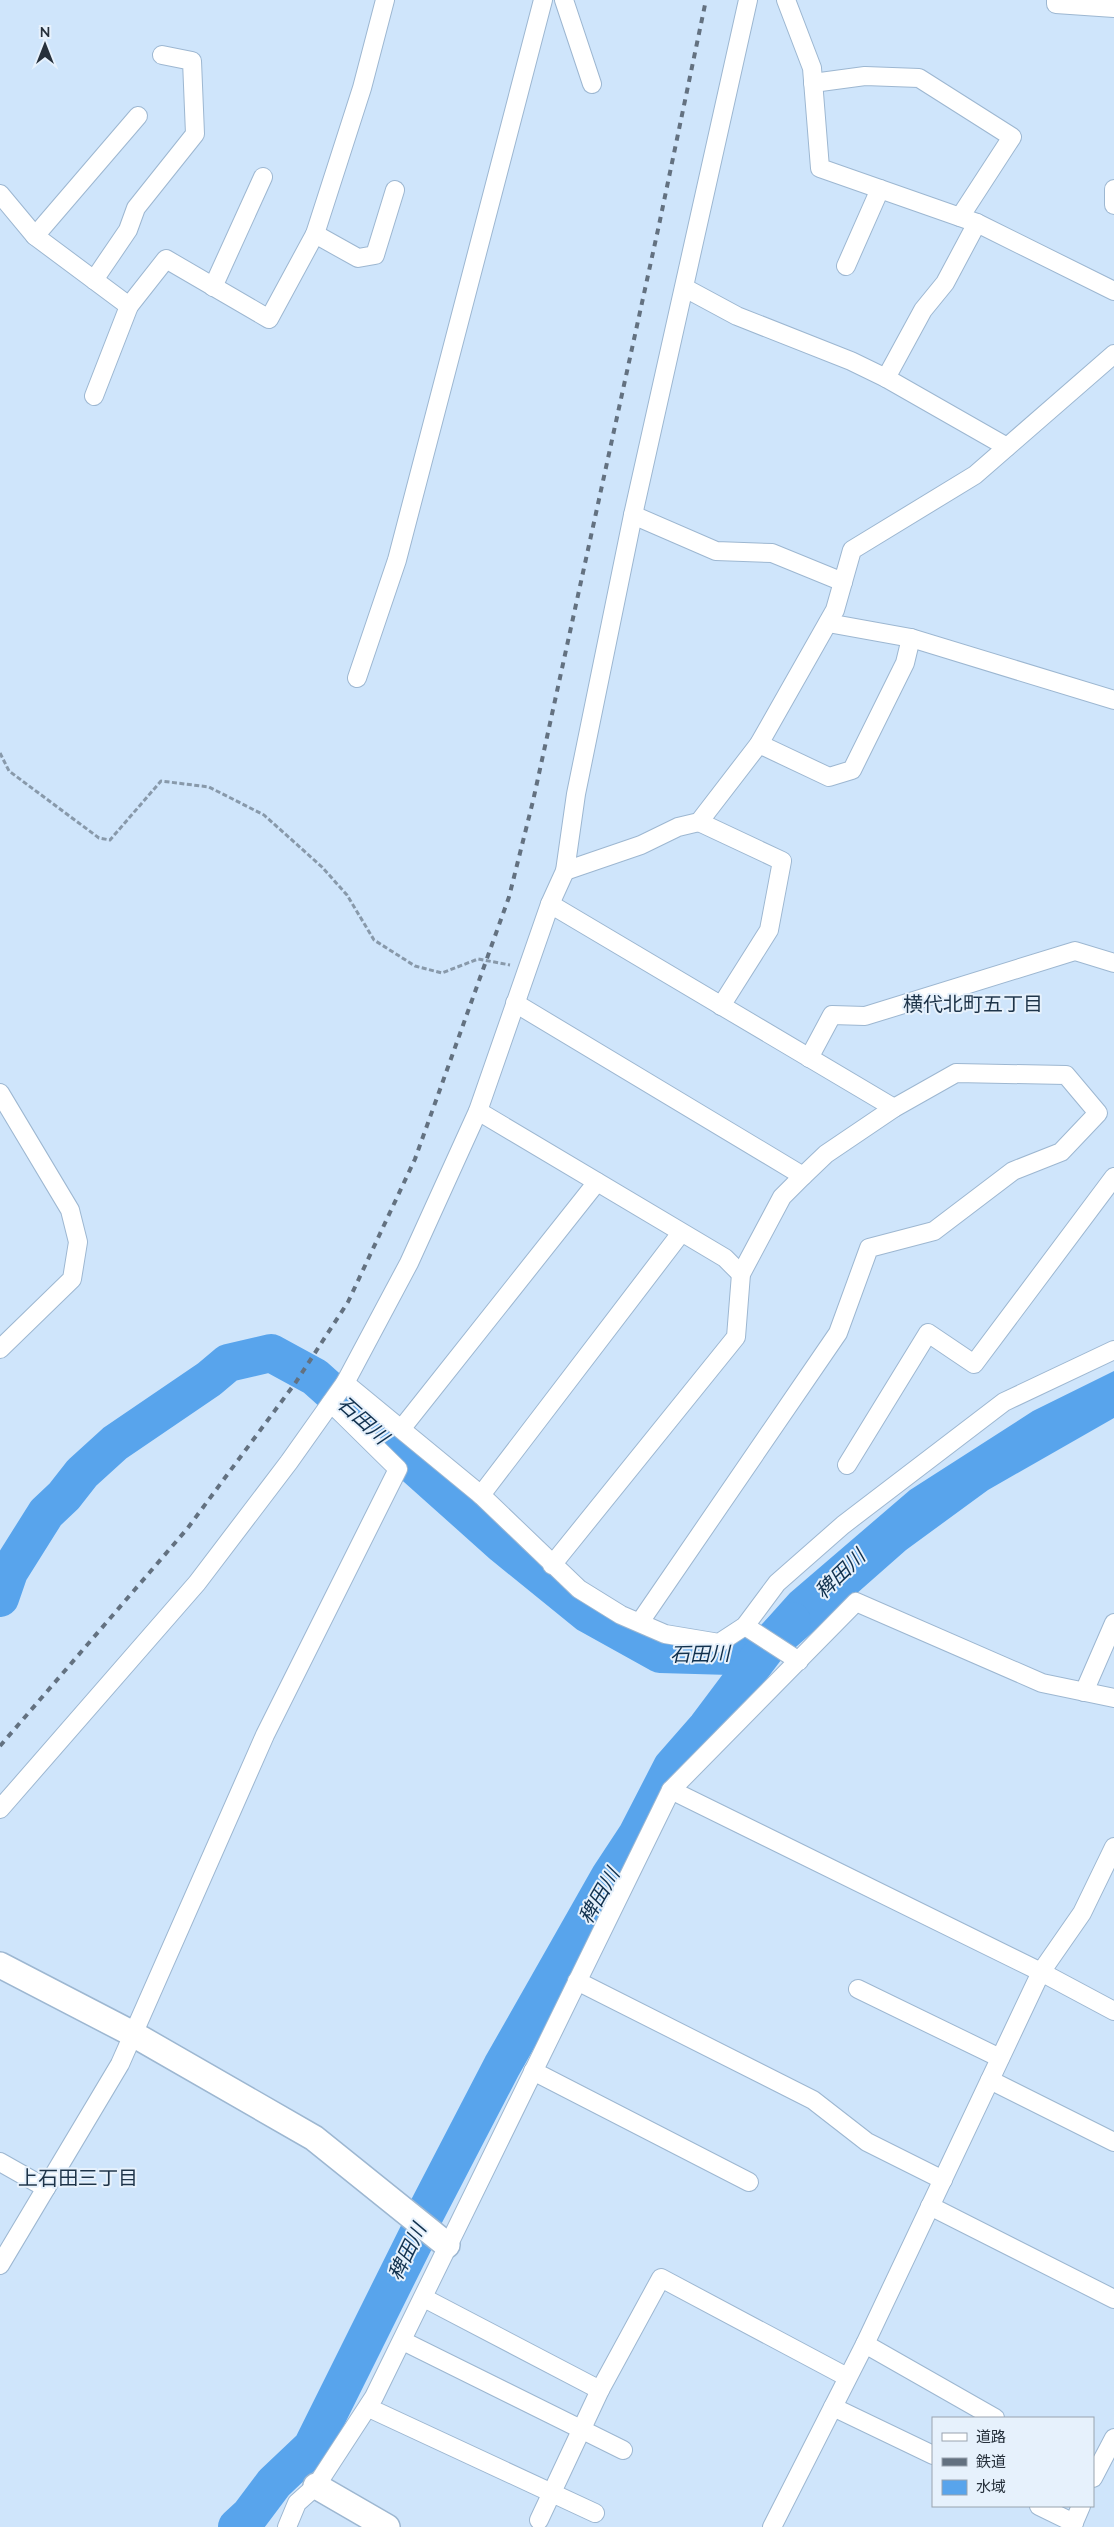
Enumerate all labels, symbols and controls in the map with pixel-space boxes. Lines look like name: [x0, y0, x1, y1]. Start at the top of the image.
north arrow: [20, 20, 70, 70]
text: N: [40, 23, 50, 41]
district label: 横代北町五丁目: [903, 991, 1043, 1016]
water label: 石田川: [333, 1390, 395, 1450]
water label: 稗田川: [809, 1542, 871, 1603]
water label: 石田川: [670, 1640, 732, 1667]
water label: 稗田川: [573, 1862, 625, 1928]
district label: 上石田三丁目: [18, 2165, 138, 2190]
water label: 稗田川: [382, 2218, 432, 2284]
legend: [932, 2417, 1094, 2507]
text: 道路: [976, 2427, 1006, 2446]
text: 鉄道: [976, 2452, 1006, 2471]
text: 水域: [976, 2477, 1006, 2496]

